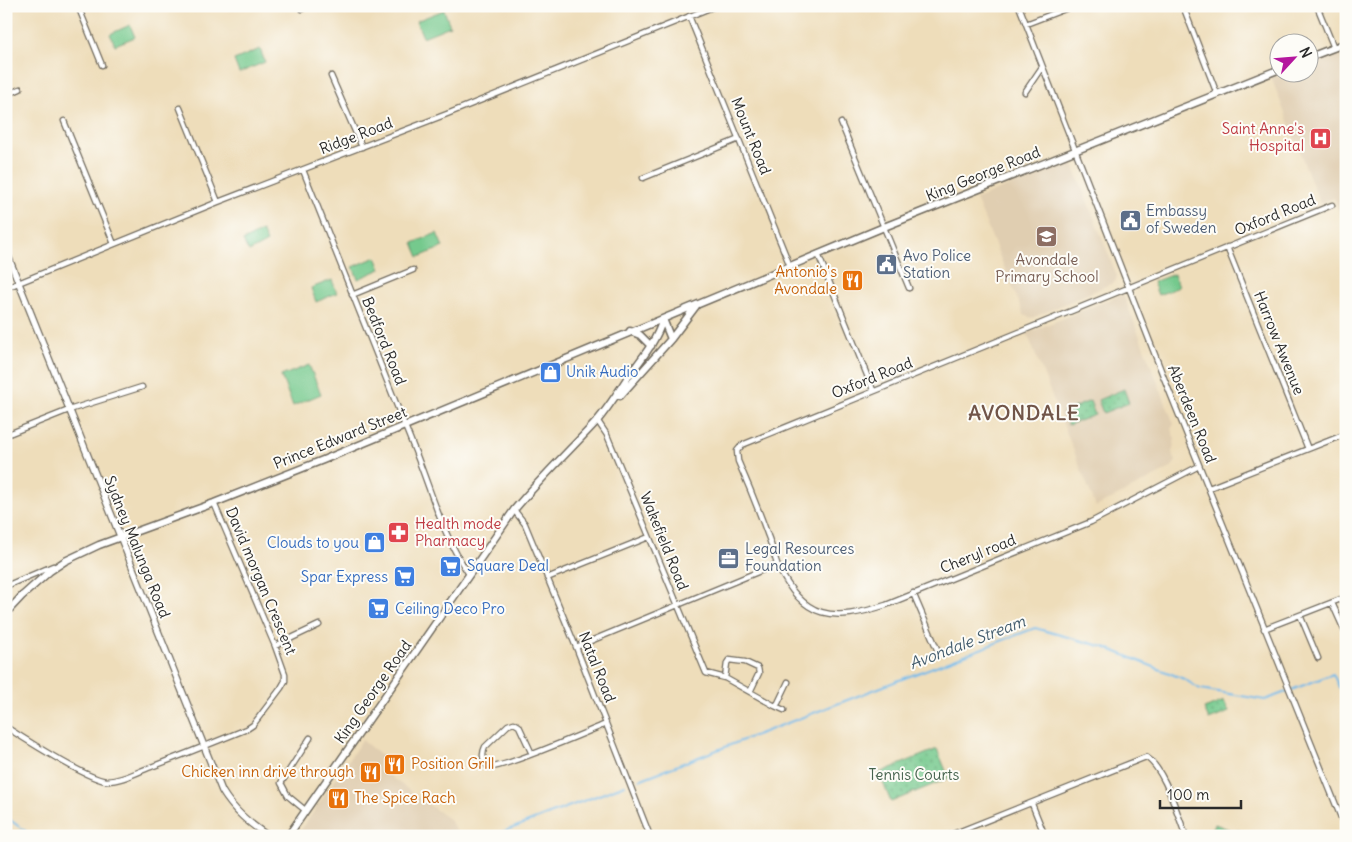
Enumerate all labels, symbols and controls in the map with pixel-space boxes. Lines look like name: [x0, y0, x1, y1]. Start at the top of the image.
north arrow: [1270, 32, 1320, 82]
text: N: [1295, 44, 1316, 61]
street label: Mount Road: [727, 94, 776, 177]
street label: Ridge Road: [317, 113, 395, 158]
place label: Saint Anne's Hospital: [1222, 119, 1304, 155]
hospital icon: Saint Anne's Hospital: [1308, 126, 1332, 150]
street label: King George Road: [923, 142, 1043, 205]
street label: Oxford Road: [1232, 190, 1318, 239]
place label: Embassy of Sweden: [1146, 201, 1217, 237]
public building icon: Embassy of Sweden: [1118, 208, 1142, 232]
school or university icon: Avondale Primary School: [1035, 225, 1059, 249]
place label: Avo Police Station: [903, 246, 971, 282]
place label: Avondale Primary School: [995, 250, 1099, 286]
public building icon: Avo Police Station: [875, 253, 899, 277]
place label: Antonio's Avondale: [774, 262, 837, 298]
restaurant icon: Antonio's Avondale: [841, 269, 865, 293]
street label: Harrow Awenue: [1250, 288, 1309, 397]
street label: Bedford Road: [358, 294, 411, 388]
street label: Oxford Road: [829, 353, 915, 402]
shop icon: Unik Audio: [538, 360, 562, 384]
place label: Unik Audio: [566, 362, 638, 381]
street label: Aberdeen Road: [1164, 362, 1221, 466]
district label: AVONDALE: [968, 400, 1080, 425]
street label: Prince Edward Street: [270, 402, 409, 473]
street label: Sydney Malunga Road: [100, 473, 175, 621]
street label: Wakefield Road: [636, 489, 693, 593]
street label: David morgan Crescent: [222, 504, 301, 657]
place label: Health mode Pharmacy: [415, 514, 501, 550]
pharmacy icon: Health mode Pharmacy: [387, 521, 411, 545]
street label: Cheryl road: [937, 530, 1019, 577]
shop icon: Clouds to you: [363, 531, 387, 555]
place label: Clouds to you: [267, 533, 359, 552]
place label: Legal Resources Foundation: [745, 539, 854, 575]
office icon: Legal Resources Foundation: [717, 546, 741, 570]
supermarket icon: Square Deal: [439, 554, 463, 578]
place label: Square Deal: [467, 556, 549, 575]
supermarket icon: Spar Express: [392, 565, 416, 589]
place label: Spar Express: [301, 567, 388, 586]
supermarket icon: Ceiling Deco Pro: [367, 597, 391, 621]
place label: Ceiling Deco Pro: [395, 599, 505, 618]
water label: Avondale Stream: [906, 610, 1029, 673]
street label: Natal Road: [575, 629, 620, 705]
street label: King George Road: [330, 636, 415, 747]
restaurant icon: Position Grill: [383, 752, 407, 776]
place label: Position Grill: [411, 754, 494, 773]
restaurant icon: Chicken inn drive through: [358, 760, 382, 784]
place label: Chicken inn drive through: [181, 762, 354, 781]
park label: Tennis Courts: [869, 765, 960, 784]
scale bar: [1160, 777, 1241, 809]
text: 100 m: [1167, 785, 1209, 804]
restaurant icon: The Spice Rach: [326, 786, 350, 810]
place label: The Spice Rach: [354, 788, 456, 807]

